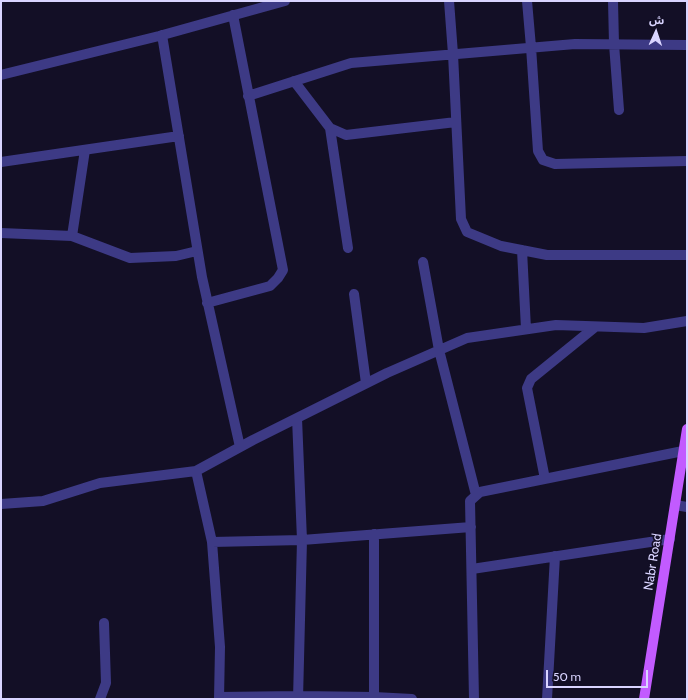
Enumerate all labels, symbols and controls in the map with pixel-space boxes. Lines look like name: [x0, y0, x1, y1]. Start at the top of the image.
north arrow: [636, 12, 676, 52]
text: ش: [649, 13, 665, 27]
street label: Nabr Road: [641, 532, 665, 592]
scale bar: [548, 662, 650, 688]
text: 50 m: [553, 669, 581, 684]

